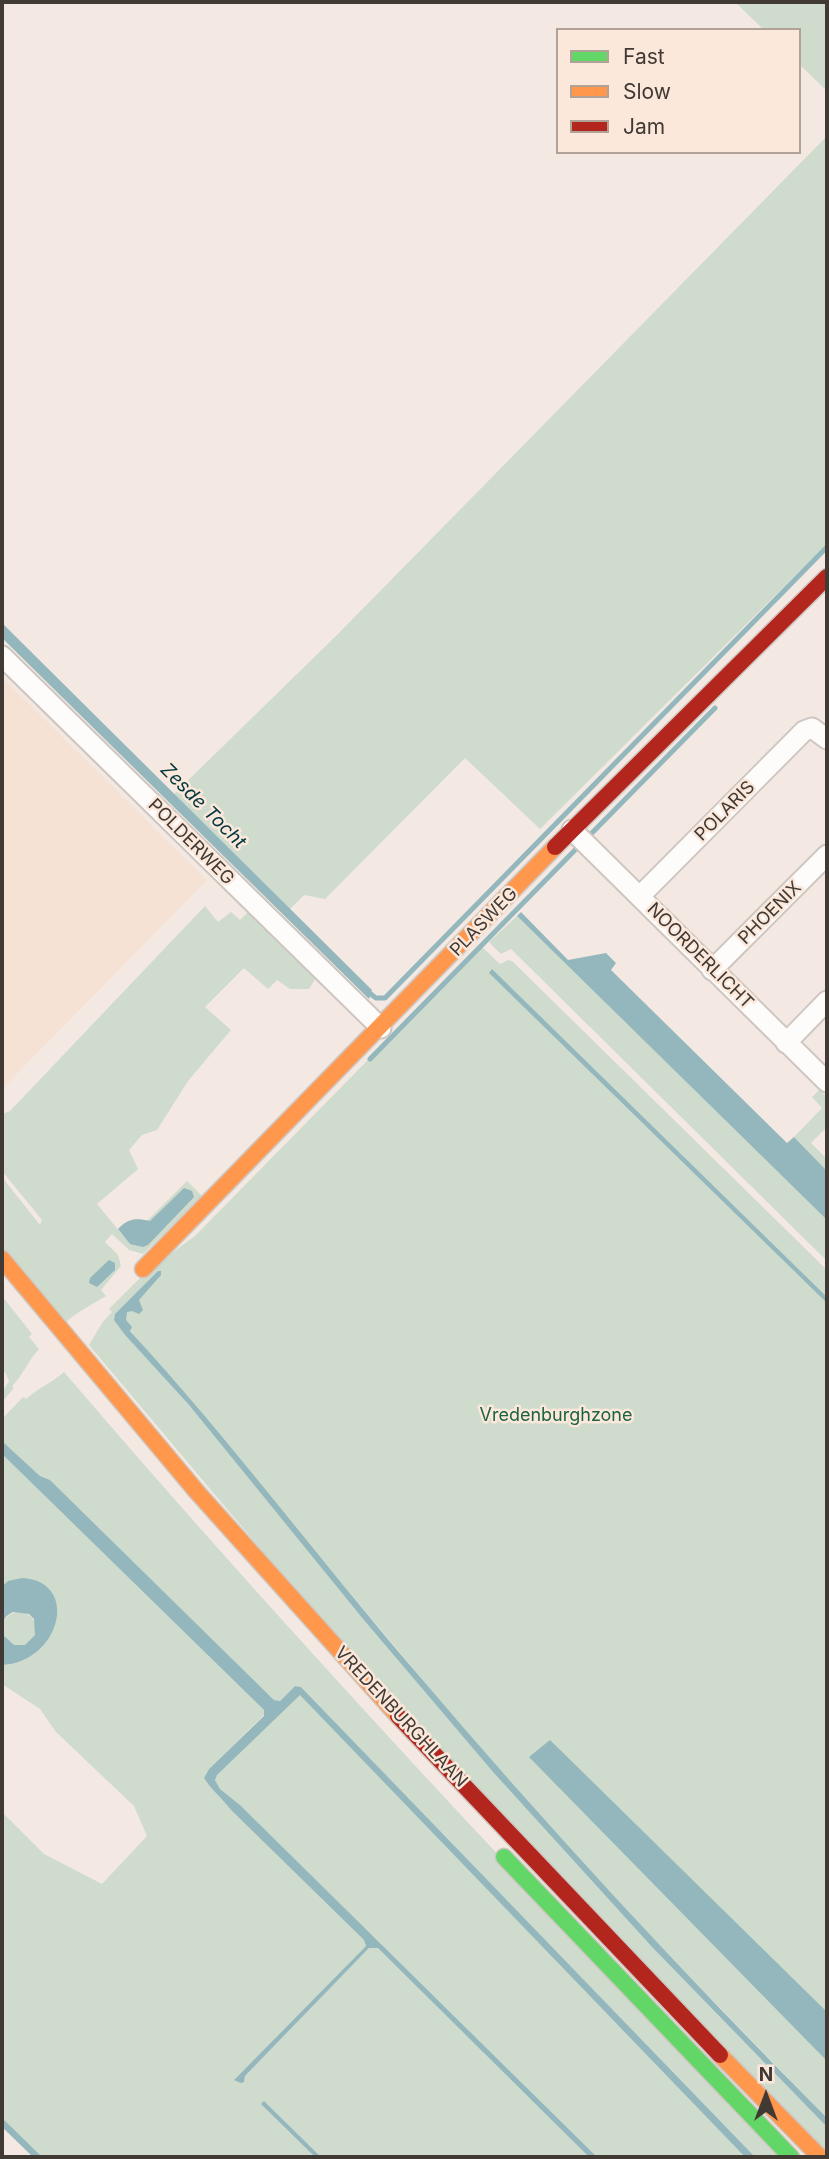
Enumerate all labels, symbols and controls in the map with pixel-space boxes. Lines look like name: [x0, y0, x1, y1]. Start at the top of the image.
legend: [556, 28, 801, 154]
text: Fast: [623, 44, 665, 69]
text: Slow: [623, 79, 671, 104]
text: Jam: [623, 114, 665, 139]
water label: Zesde Tocht: [156, 759, 250, 853]
street label: POLARIS: [691, 777, 759, 845]
street label: POLDERWEG: [143, 794, 239, 890]
street label: PHOENIX: [734, 877, 806, 949]
street label: PLASWEG: [446, 883, 522, 961]
street label: NOORDERLICHT: [642, 898, 758, 1014]
park label: Vredenburghzone: [480, 1405, 632, 1427]
street label: VREDENBURGHLAAN: [330, 1642, 472, 1792]
north arrow: [731, 2061, 801, 2131]
text: N: [759, 2063, 773, 2086]

